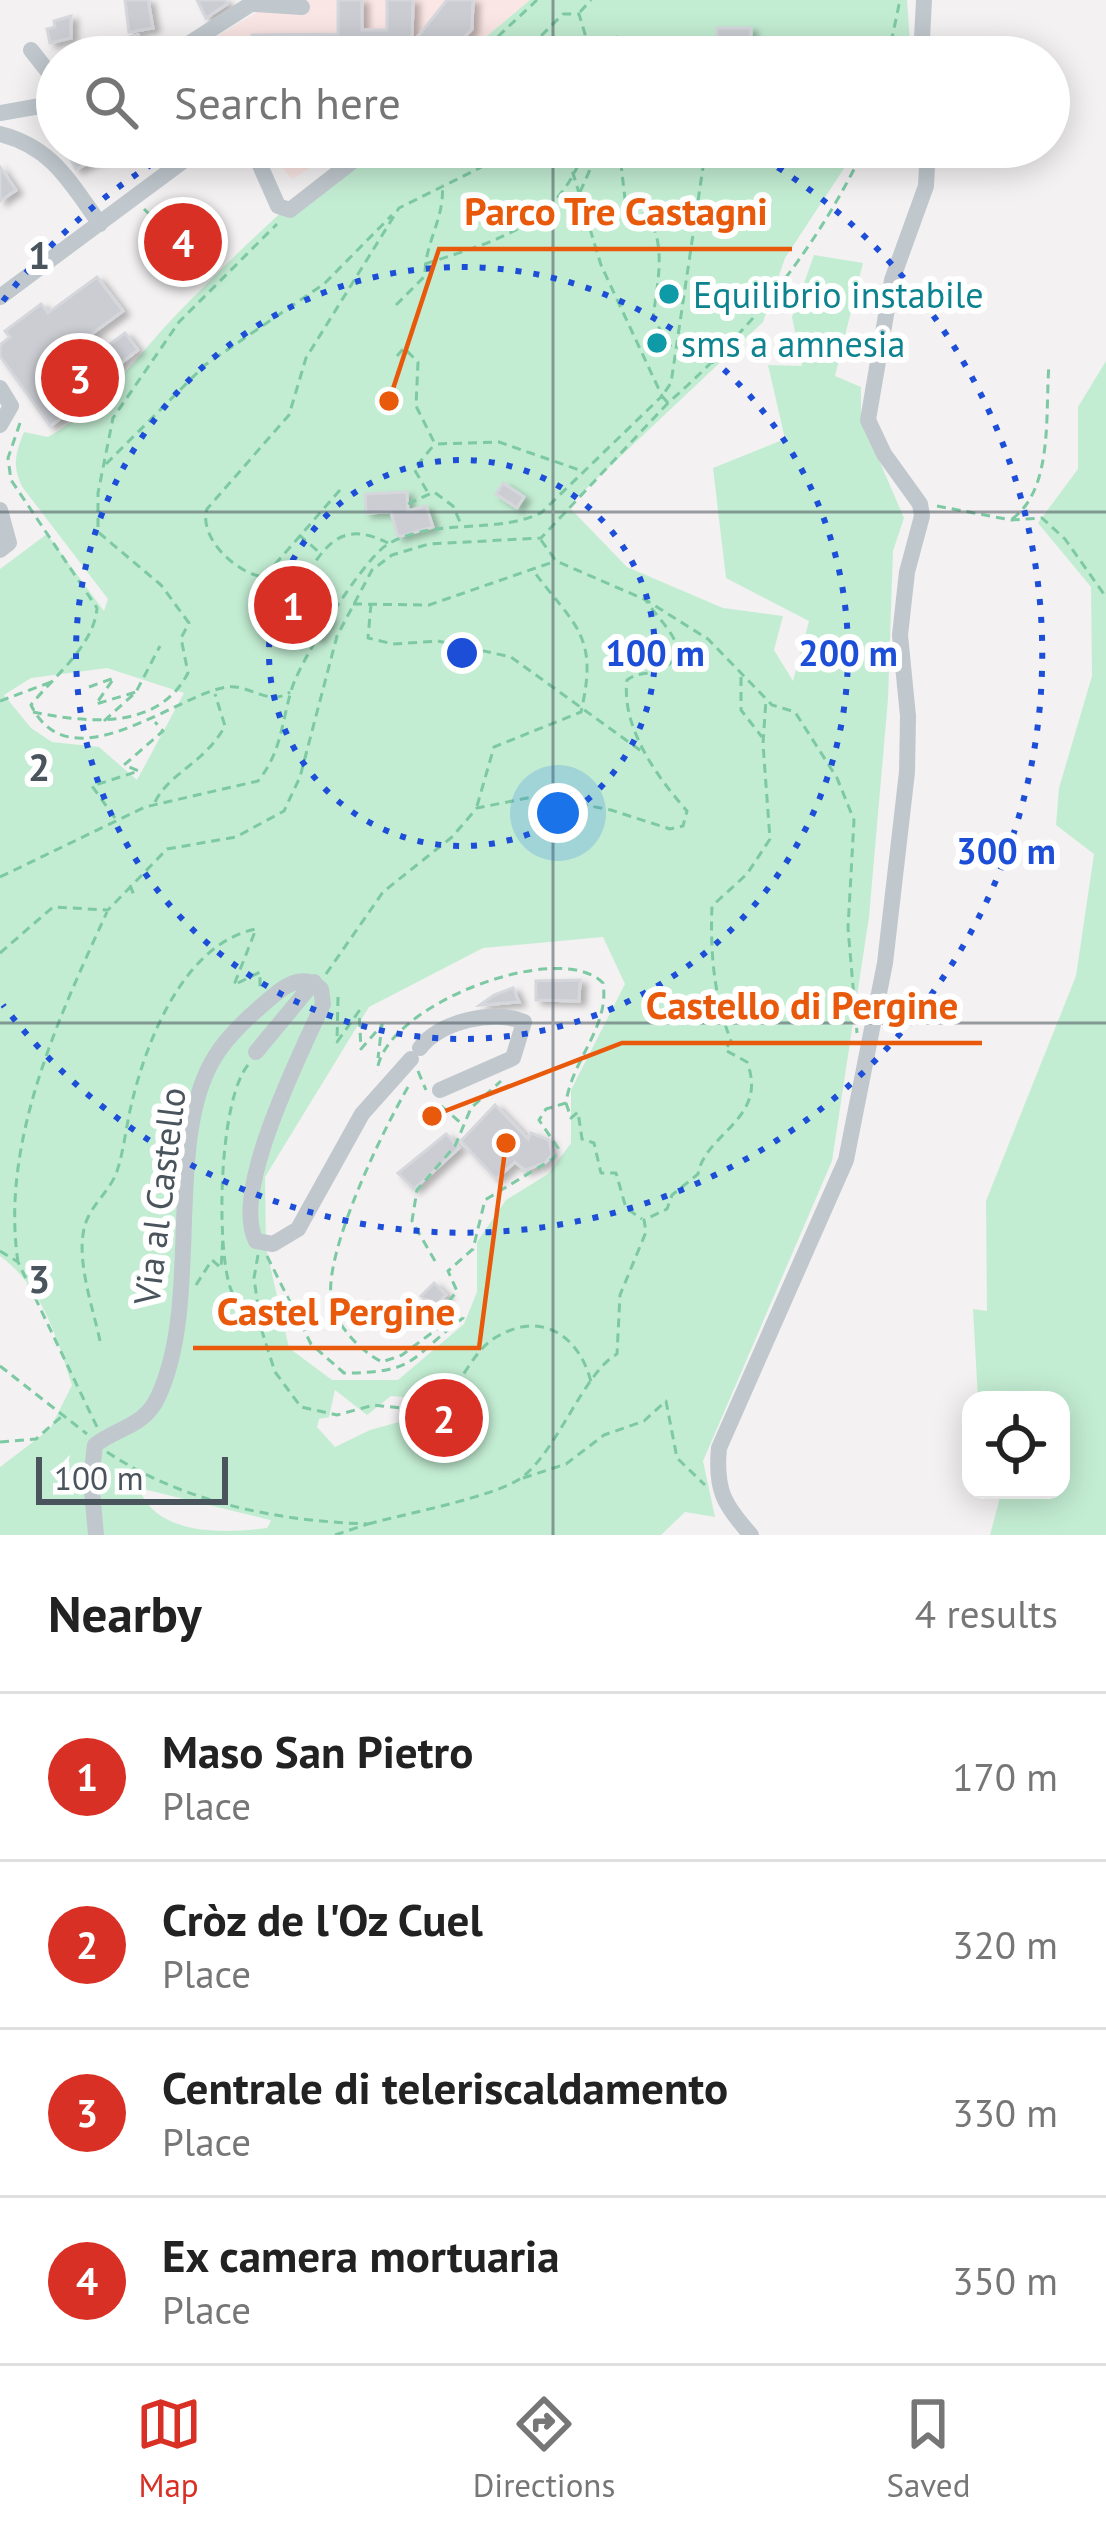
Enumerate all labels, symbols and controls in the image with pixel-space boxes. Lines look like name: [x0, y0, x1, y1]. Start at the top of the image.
search box: [36, 36, 1070, 168]
icon: search: [78, 69, 144, 135]
text: Search here: [174, 73, 401, 131]
callout: Parco Tre Castagni: [439, 174, 792, 249]
text: Parco Tre Castagni: [464, 185, 768, 236]
pin: 4: [144, 197, 222, 287]
text: 1: [28, 229, 50, 280]
place label: Equilibrio instabile: [693, 271, 984, 318]
marker: Equilibrio instabile: [656, 281, 682, 307]
place label: sms a amnesia: [681, 320, 905, 367]
marker: sms a amnesia: [644, 330, 670, 356]
pin: 3: [41, 333, 119, 423]
pin: 1: [254, 560, 332, 650]
text: 100 m: [605, 629, 705, 676]
text: 200 m: [798, 629, 898, 676]
centre of rings: [441, 632, 483, 674]
text: 2: [28, 741, 50, 792]
your location: [528, 783, 588, 843]
text: 300 m: [956, 827, 1056, 874]
callout: Castello di Pergine: [622, 968, 982, 1043]
text: Castello di Pergine: [646, 979, 958, 1030]
street label: Via al Castello: [122, 1084, 196, 1309]
text: 3: [28, 1253, 50, 1304]
callout: Castel Pergine: [193, 1273, 479, 1348]
text: Castel Pergine: [217, 1285, 455, 1336]
pin: 2: [405, 1373, 483, 1463]
map controls: [962, 1391, 1070, 1499]
button: locate: [962, 1391, 1070, 1499]
scale bar: [36, 1451, 228, 1504]
text: 100 m: [54, 1456, 144, 1499]
text: Nearby: [48, 1580, 202, 1646]
text: 4 results: [915, 1588, 1058, 1639]
text: Maso San Pietro: [162, 1722, 473, 1780]
text: 1: [76, 1751, 98, 1802]
text: 170 m: [952, 1751, 1058, 1802]
text: Place: [162, 1780, 251, 1831]
text: Cròz de l'Oz Cuel: [162, 1890, 483, 1948]
text: 2: [76, 1919, 98, 1970]
text: 320 m: [952, 1919, 1058, 1970]
text: Place: [162, 1948, 251, 1999]
text: Centrale di teleriscaldamento: [162, 2058, 728, 2116]
text: 3: [76, 2087, 98, 2138]
text: 330 m: [952, 2087, 1058, 2138]
text: Place: [162, 2116, 251, 2167]
text: Ex camera mortuaria: [162, 2226, 560, 2284]
text: 4: [76, 2255, 98, 2306]
text: 350 m: [952, 2255, 1058, 2306]
text: Place: [162, 2284, 251, 2335]
tab: Map: [136, 2391, 202, 2506]
tab: Directions: [473, 2391, 615, 2506]
tab: Saved: [886, 2391, 970, 2506]

